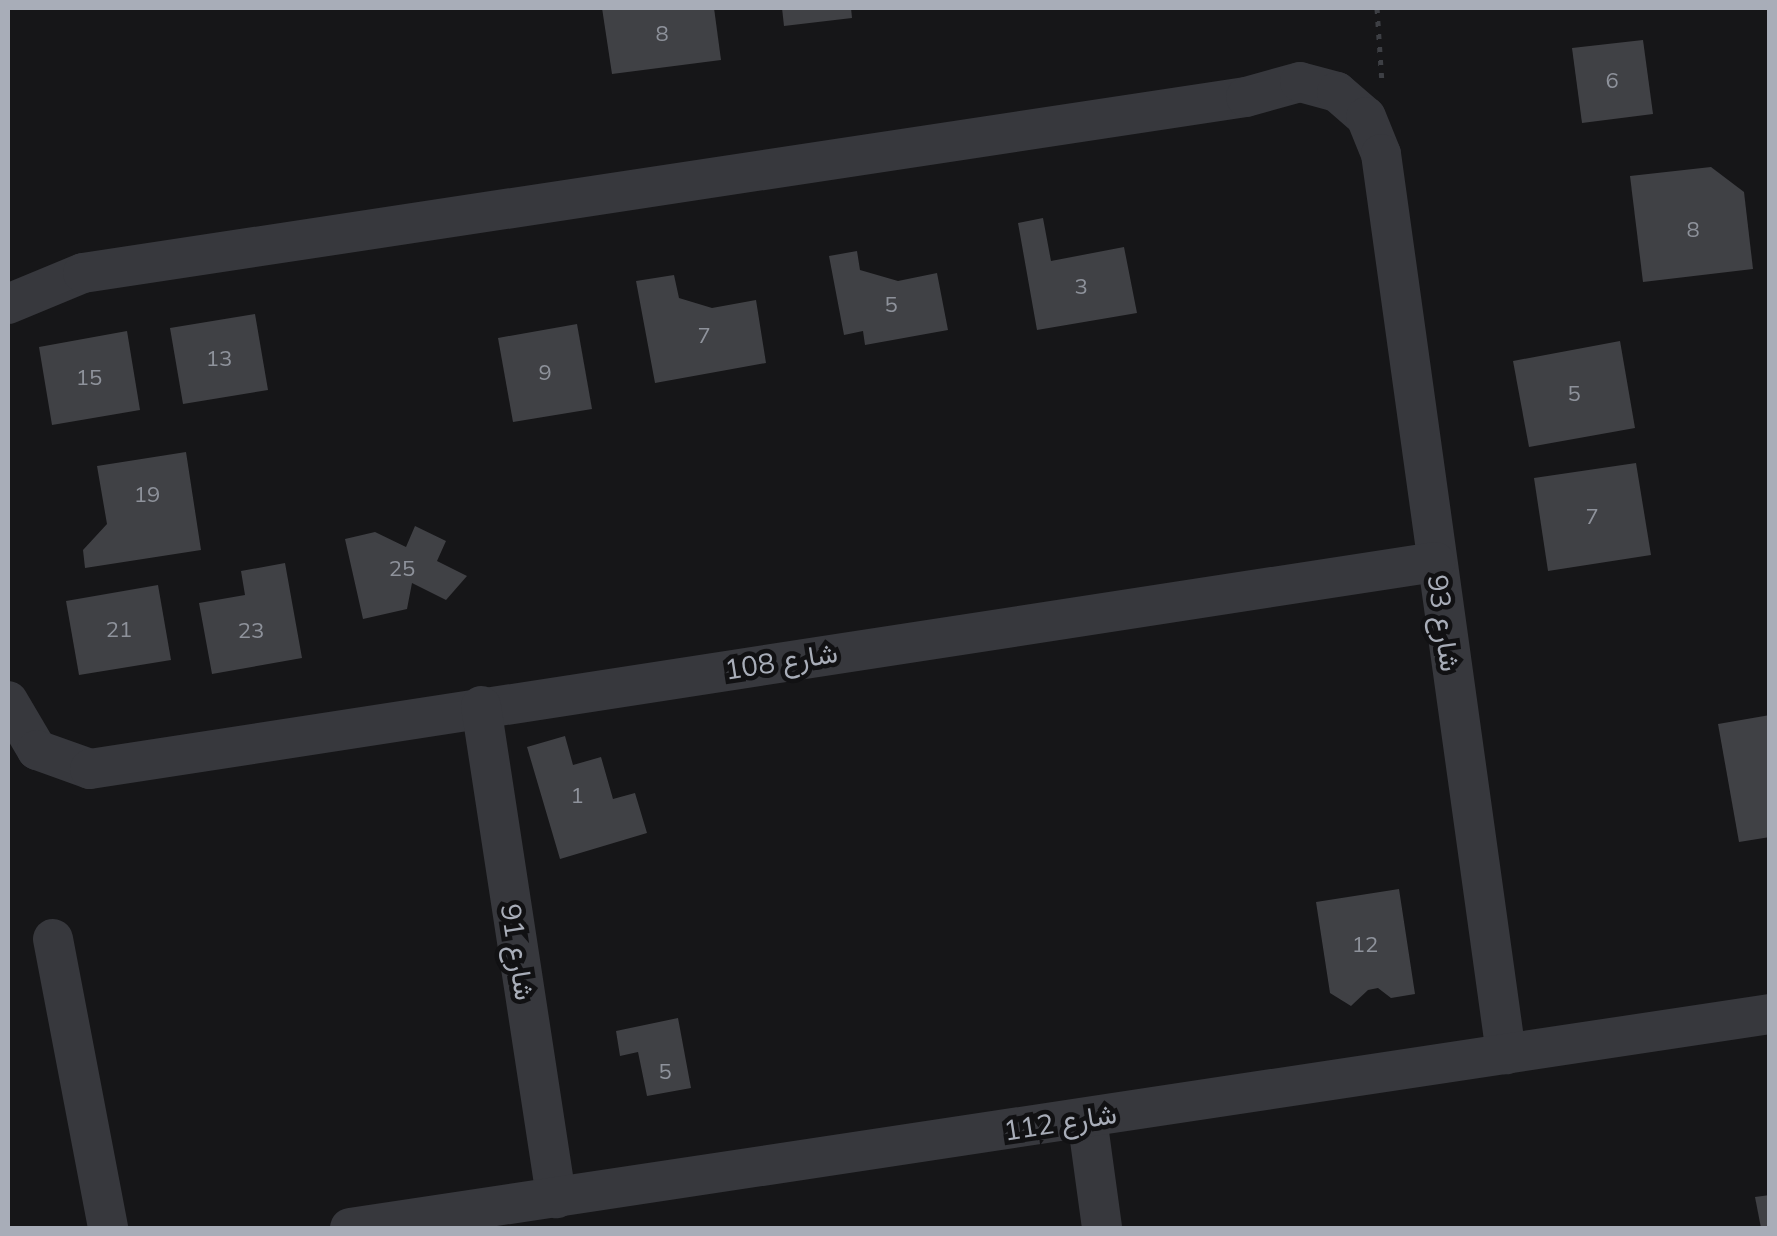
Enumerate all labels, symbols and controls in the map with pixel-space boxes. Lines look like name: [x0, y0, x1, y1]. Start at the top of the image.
house number: 8: [655, 21, 669, 47]
house number: 6: [1605, 68, 1619, 94]
house number: 8: [1686, 217, 1700, 243]
house number: 3: [1074, 274, 1088, 300]
house number: 5: [884, 292, 898, 318]
house number: 7: [697, 323, 711, 349]
house number: 13: [206, 346, 232, 372]
house number: 9: [538, 360, 552, 386]
house number: 15: [76, 365, 102, 391]
house number: 5: [1567, 381, 1581, 407]
house number: 19: [134, 482, 160, 508]
house number: 7: [1585, 504, 1599, 530]
house number: 25: [389, 556, 415, 582]
street label: شارع 93: [1421, 573, 1467, 673]
house number: 21: [106, 617, 132, 643]
house number: 23: [238, 618, 264, 644]
street label: شارع 108: [722, 635, 840, 687]
house number: 1: [570, 783, 584, 809]
street label: شارع 91: [494, 901, 542, 1003]
house number: 12: [1352, 932, 1378, 958]
house number: 5: [658, 1059, 672, 1085]
street label: شارع 112: [1001, 1096, 1119, 1148]

